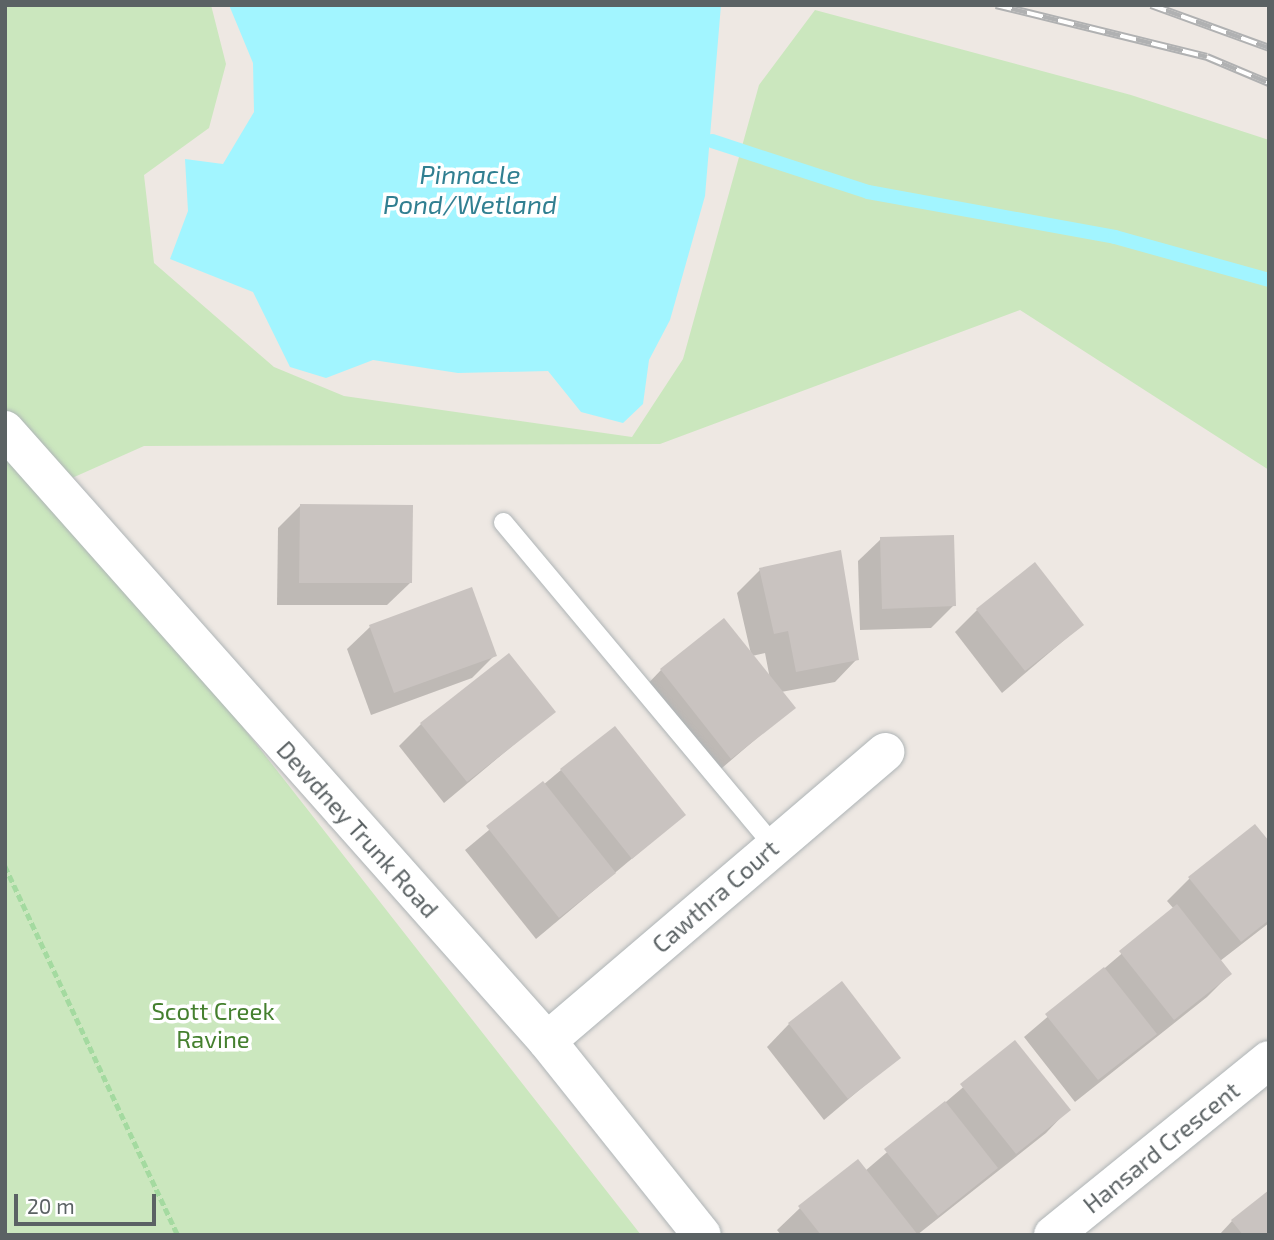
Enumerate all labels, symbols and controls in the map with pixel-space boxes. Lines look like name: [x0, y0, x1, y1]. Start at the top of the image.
water label: Pinnacle Pond/Wetland: [383, 158, 557, 220]
street label: Dewdney Trunk Road: [271, 734, 445, 924]
street label: Cawthra Court: [646, 833, 784, 959]
park label: Scott Creek Ravine: [151, 997, 275, 1053]
street label: Hansard Crescent: [1077, 1075, 1245, 1219]
scale bar: [18, 1180, 159, 1224]
text: 20 m: [27, 1193, 75, 1218]

